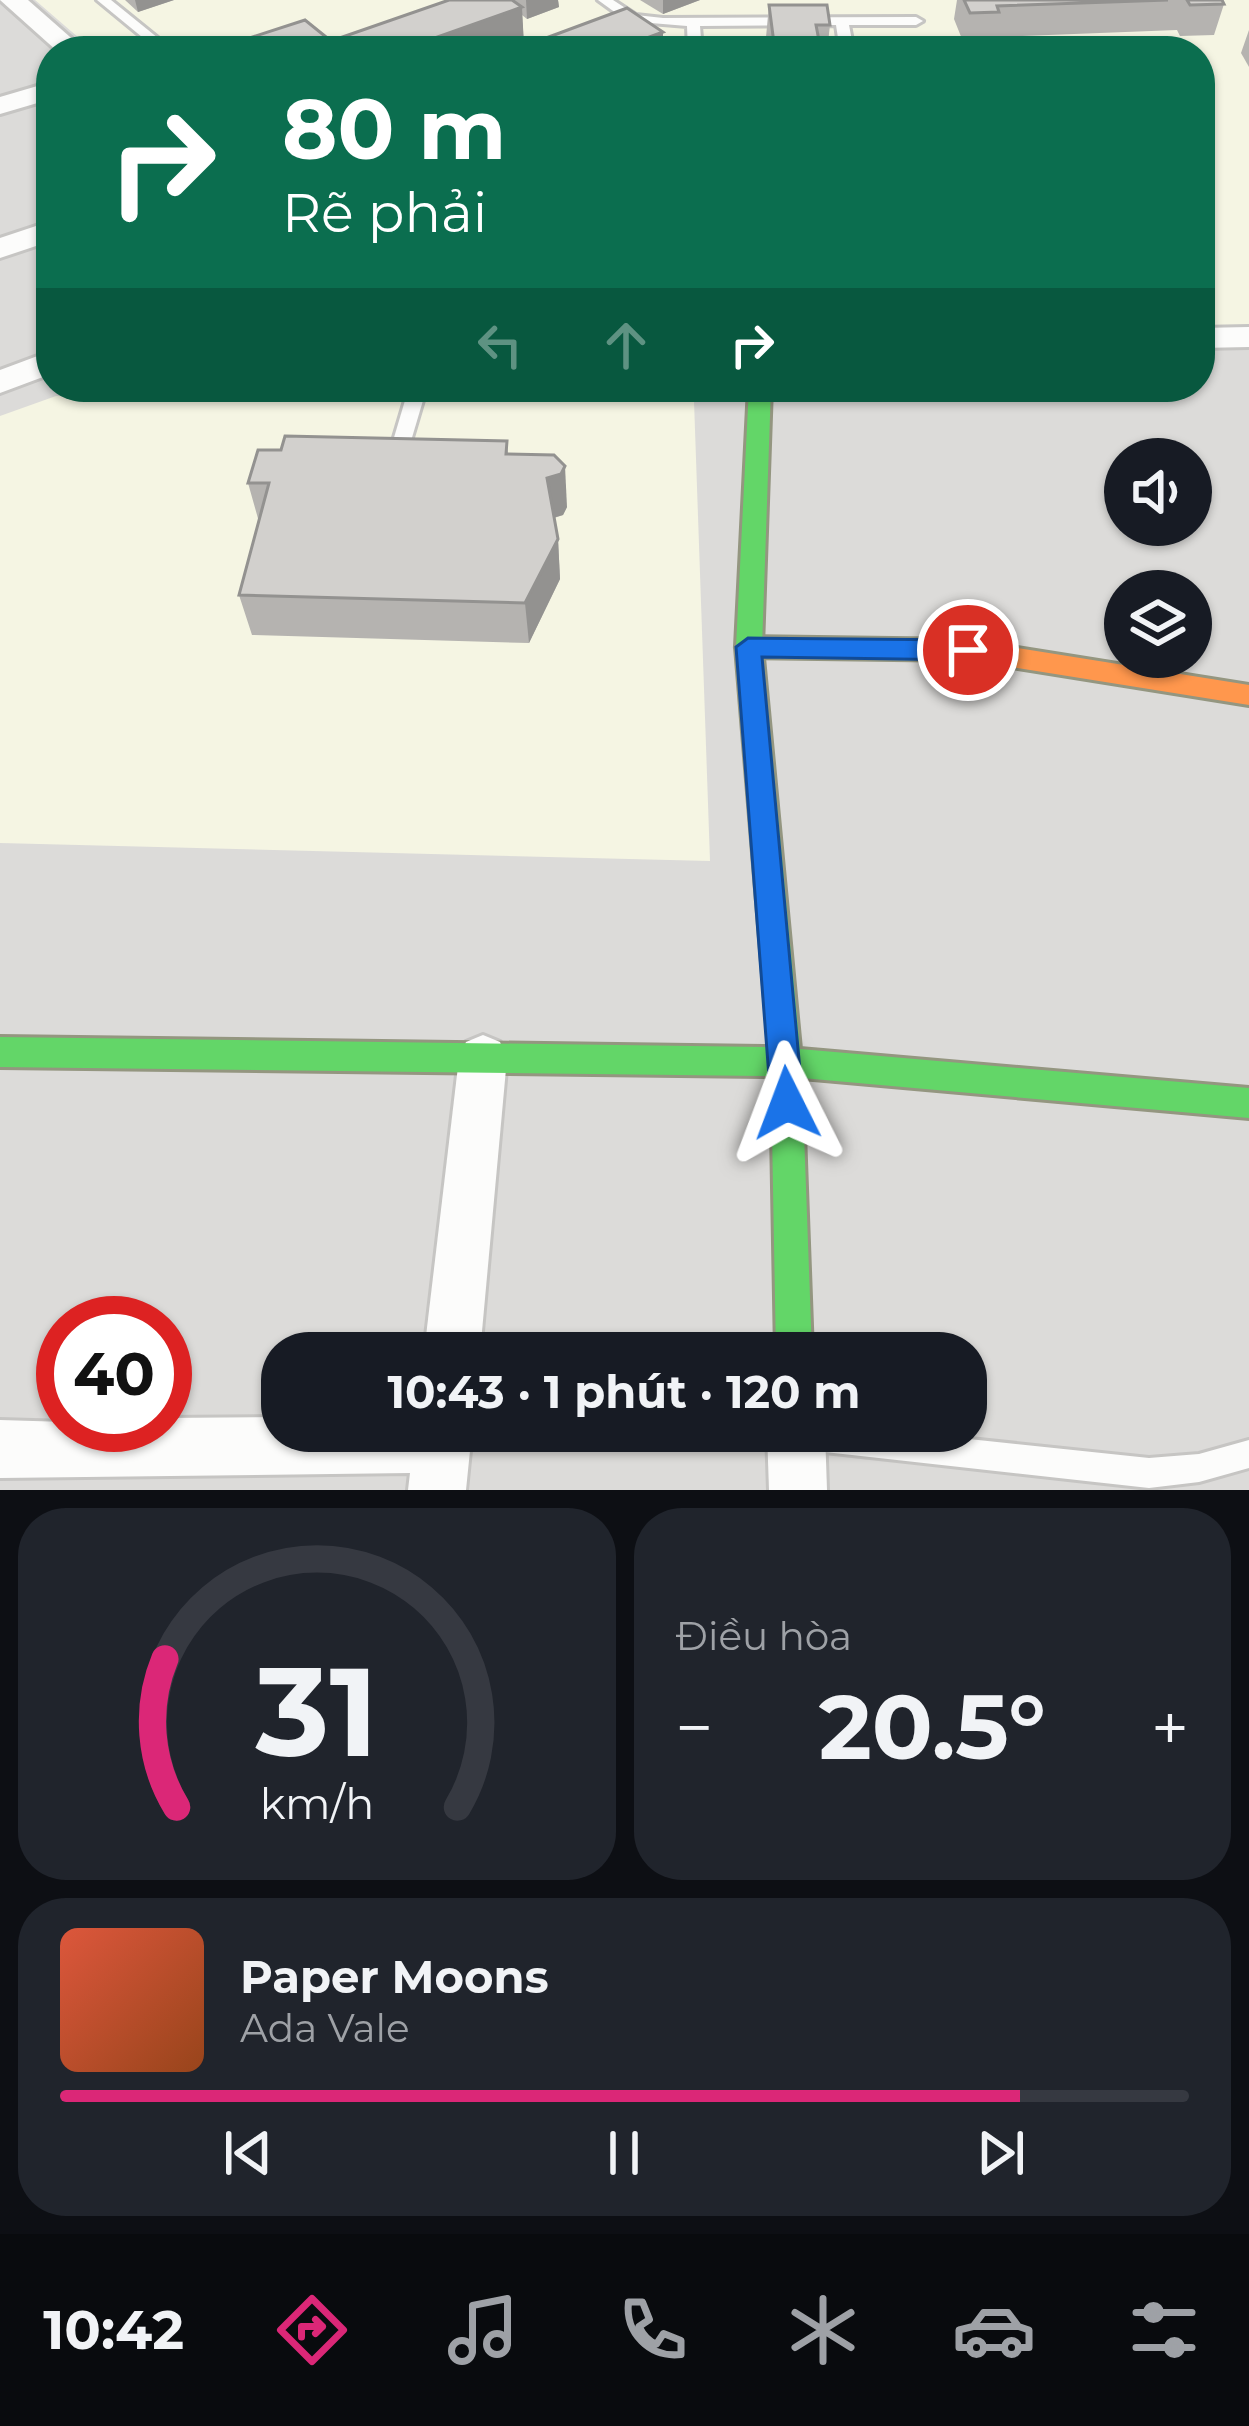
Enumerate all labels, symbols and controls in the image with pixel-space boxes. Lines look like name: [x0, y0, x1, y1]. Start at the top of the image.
text: 80 m: [282, 78, 506, 180]
icon: right: [84, 84, 240, 240]
text: Rẽ phải: [282, 180, 487, 246]
icon: left: [467, 312, 533, 378]
icon: ahead: [593, 312, 659, 378]
icon: right: [719, 312, 785, 378]
map controls: [1104, 438, 1212, 678]
button: sound: [1104, 438, 1212, 546]
button: layers: [1104, 570, 1212, 678]
pin: [917, 599, 1019, 701]
icon: arrive: [935, 617, 1001, 683]
position arrow: [724, 1040, 850, 1166]
speed limit sign: 40: [36, 1296, 192, 1452]
text: 10:43 · 1 phút · 120 m: [387, 1364, 861, 1419]
text: Điều hòa: [676, 1612, 852, 1660]
text: 31: [254, 1635, 378, 1787]
text: 20.5°: [819, 1672, 1046, 1782]
text: −: [676, 1687, 713, 1768]
text: +: [1151, 1687, 1189, 1768]
text: km/h: [260, 1777, 374, 1830]
text: Paper Moons: [240, 1949, 549, 2004]
text: Ada Vale: [240, 2004, 410, 2052]
icon: previous: [215, 2120, 281, 2186]
icon: pause: [591, 2120, 657, 2186]
icon: next: [968, 2120, 1034, 2186]
icon: directions: [270, 2288, 354, 2372]
icon: music: [441, 2288, 525, 2372]
icon: phone: [611, 2288, 695, 2372]
icon: climate: [781, 2288, 865, 2372]
icon: car: [952, 2288, 1036, 2372]
icon: filters: [1122, 2288, 1206, 2372]
text: 10:42: [43, 2297, 184, 2363]

